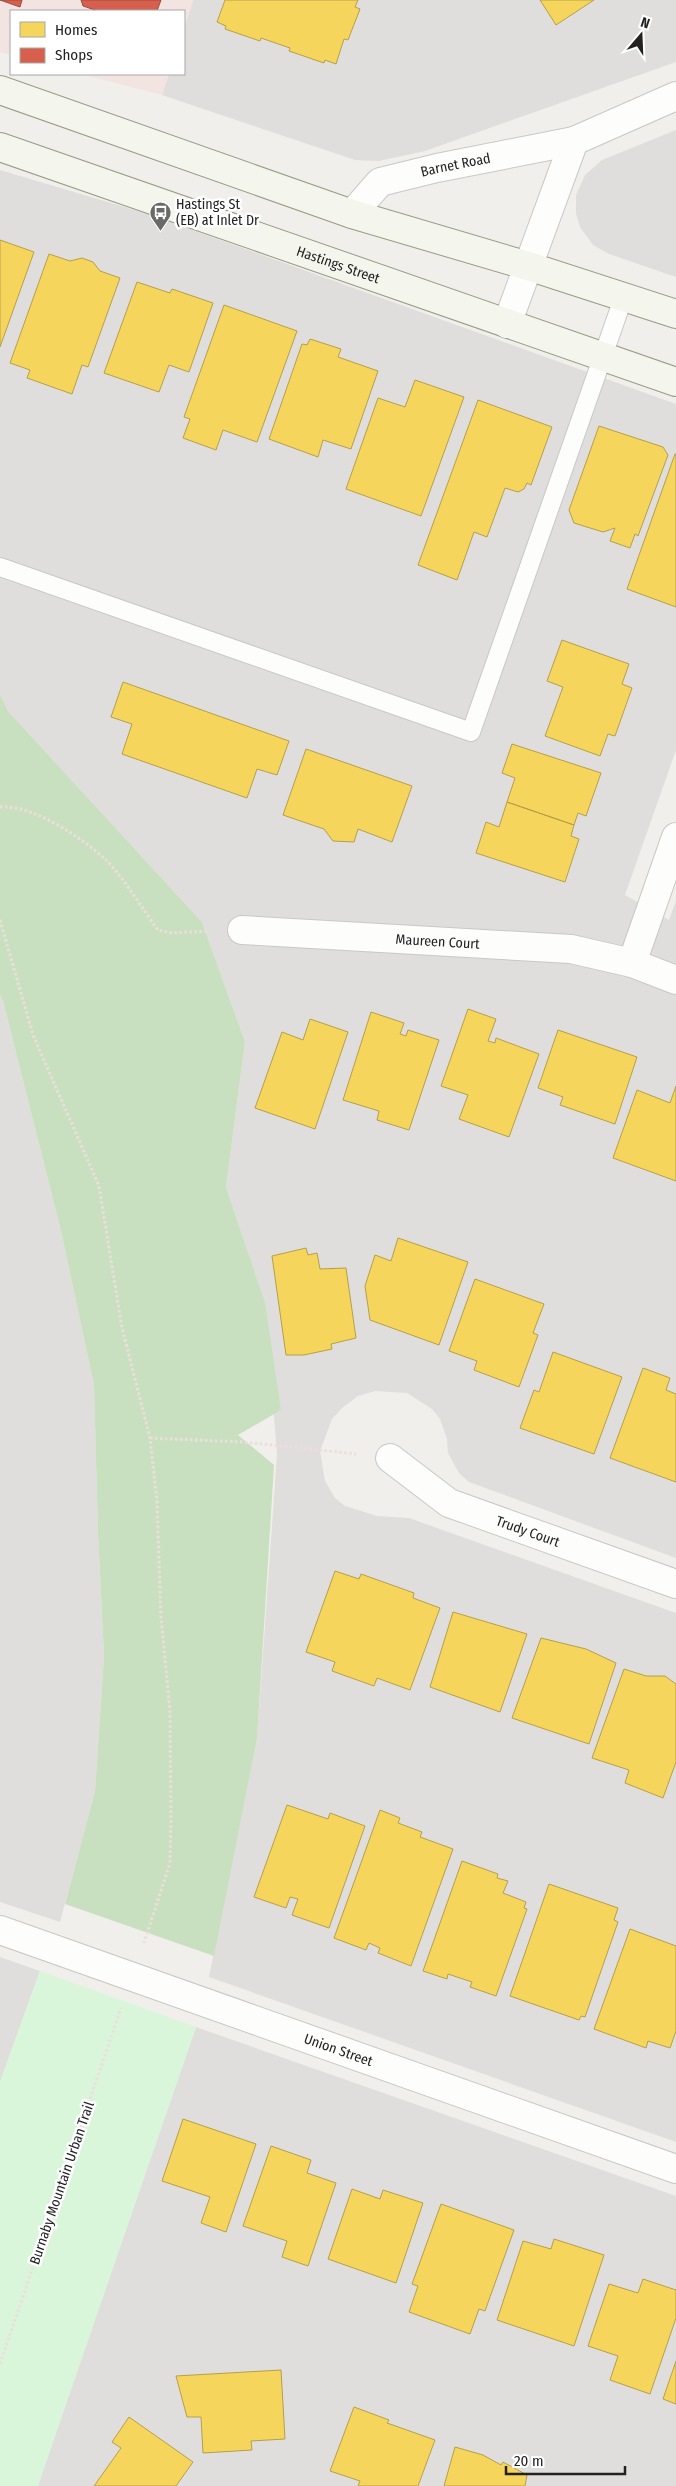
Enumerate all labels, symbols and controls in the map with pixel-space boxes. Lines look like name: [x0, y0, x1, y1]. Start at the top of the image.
legend: [10, 10, 185, 75]
north arrow: [616, 10, 666, 60]
text: N: [638, 14, 652, 33]
text: Homes: [55, 21, 97, 39]
text: Shops: [55, 46, 93, 64]
street label: Barnet Road: [419, 149, 492, 180]
place label: Hastings St (EB) at Inlet Dr: [176, 196, 259, 229]
bus stop icon: Hastings St (EB) at Inlet Dr: [148, 200, 172, 231]
street label: Hastings Street: [294, 242, 382, 287]
street label: Maureen Court: [395, 930, 481, 952]
street label: Trudy Court: [494, 1512, 562, 1550]
street label: Union Street: [302, 2030, 375, 2070]
street label: Burnaby Mountain Urban Trail: [26, 2099, 98, 2267]
scale bar: [506, 2444, 625, 2476]
text: 20 m: [514, 2452, 544, 2470]

